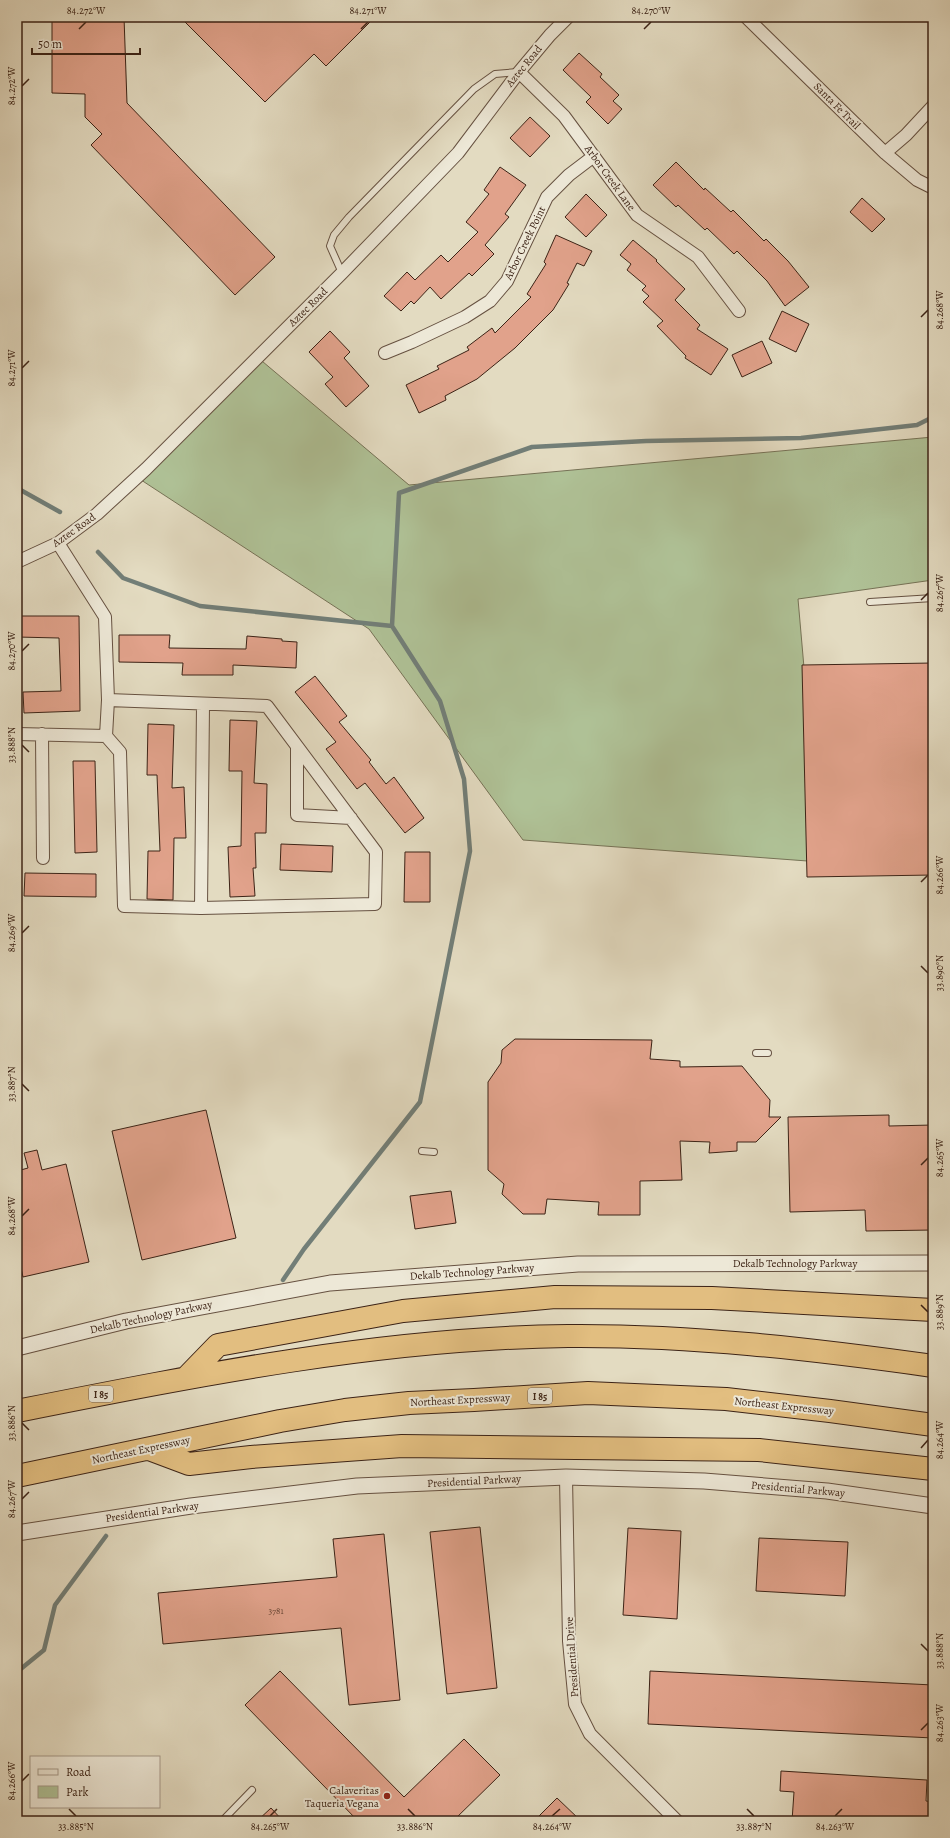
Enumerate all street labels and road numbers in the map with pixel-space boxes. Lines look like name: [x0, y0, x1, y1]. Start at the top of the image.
street label: Aztec Road: [502, 42, 546, 91]
street label: Santa Fe Trail: [810, 79, 864, 133]
street label: Arbor Creek Lane: [580, 141, 639, 214]
street label: Arbor Creek Point: [500, 203, 549, 283]
street label: Aztec Road: [284, 284, 331, 331]
street label: Aztec Road: [48, 510, 99, 551]
street label: Dekalb Technology Parkway: [733, 1256, 857, 1271]
street label: Dekalb Technology Parkway: [409, 1260, 535, 1284]
street label: Dekalb Technology Parkway: [88, 1297, 214, 1337]
road number: I 85: [89, 1386, 113, 1402]
road number: I 85: [528, 1388, 552, 1404]
street label: Northeast Expressway: [410, 1390, 510, 1410]
street label: Northeast Expressway: [733, 1393, 835, 1419]
street label: Northeast Expressway: [91, 1432, 192, 1468]
street label: Presidential Parkway: [427, 1471, 521, 1491]
street label: Presidential Parkway: [750, 1477, 846, 1501]
street label: Presidential Parkway: [104, 1498, 200, 1526]
street label: Presidential Drive: [562, 1616, 582, 1698]

